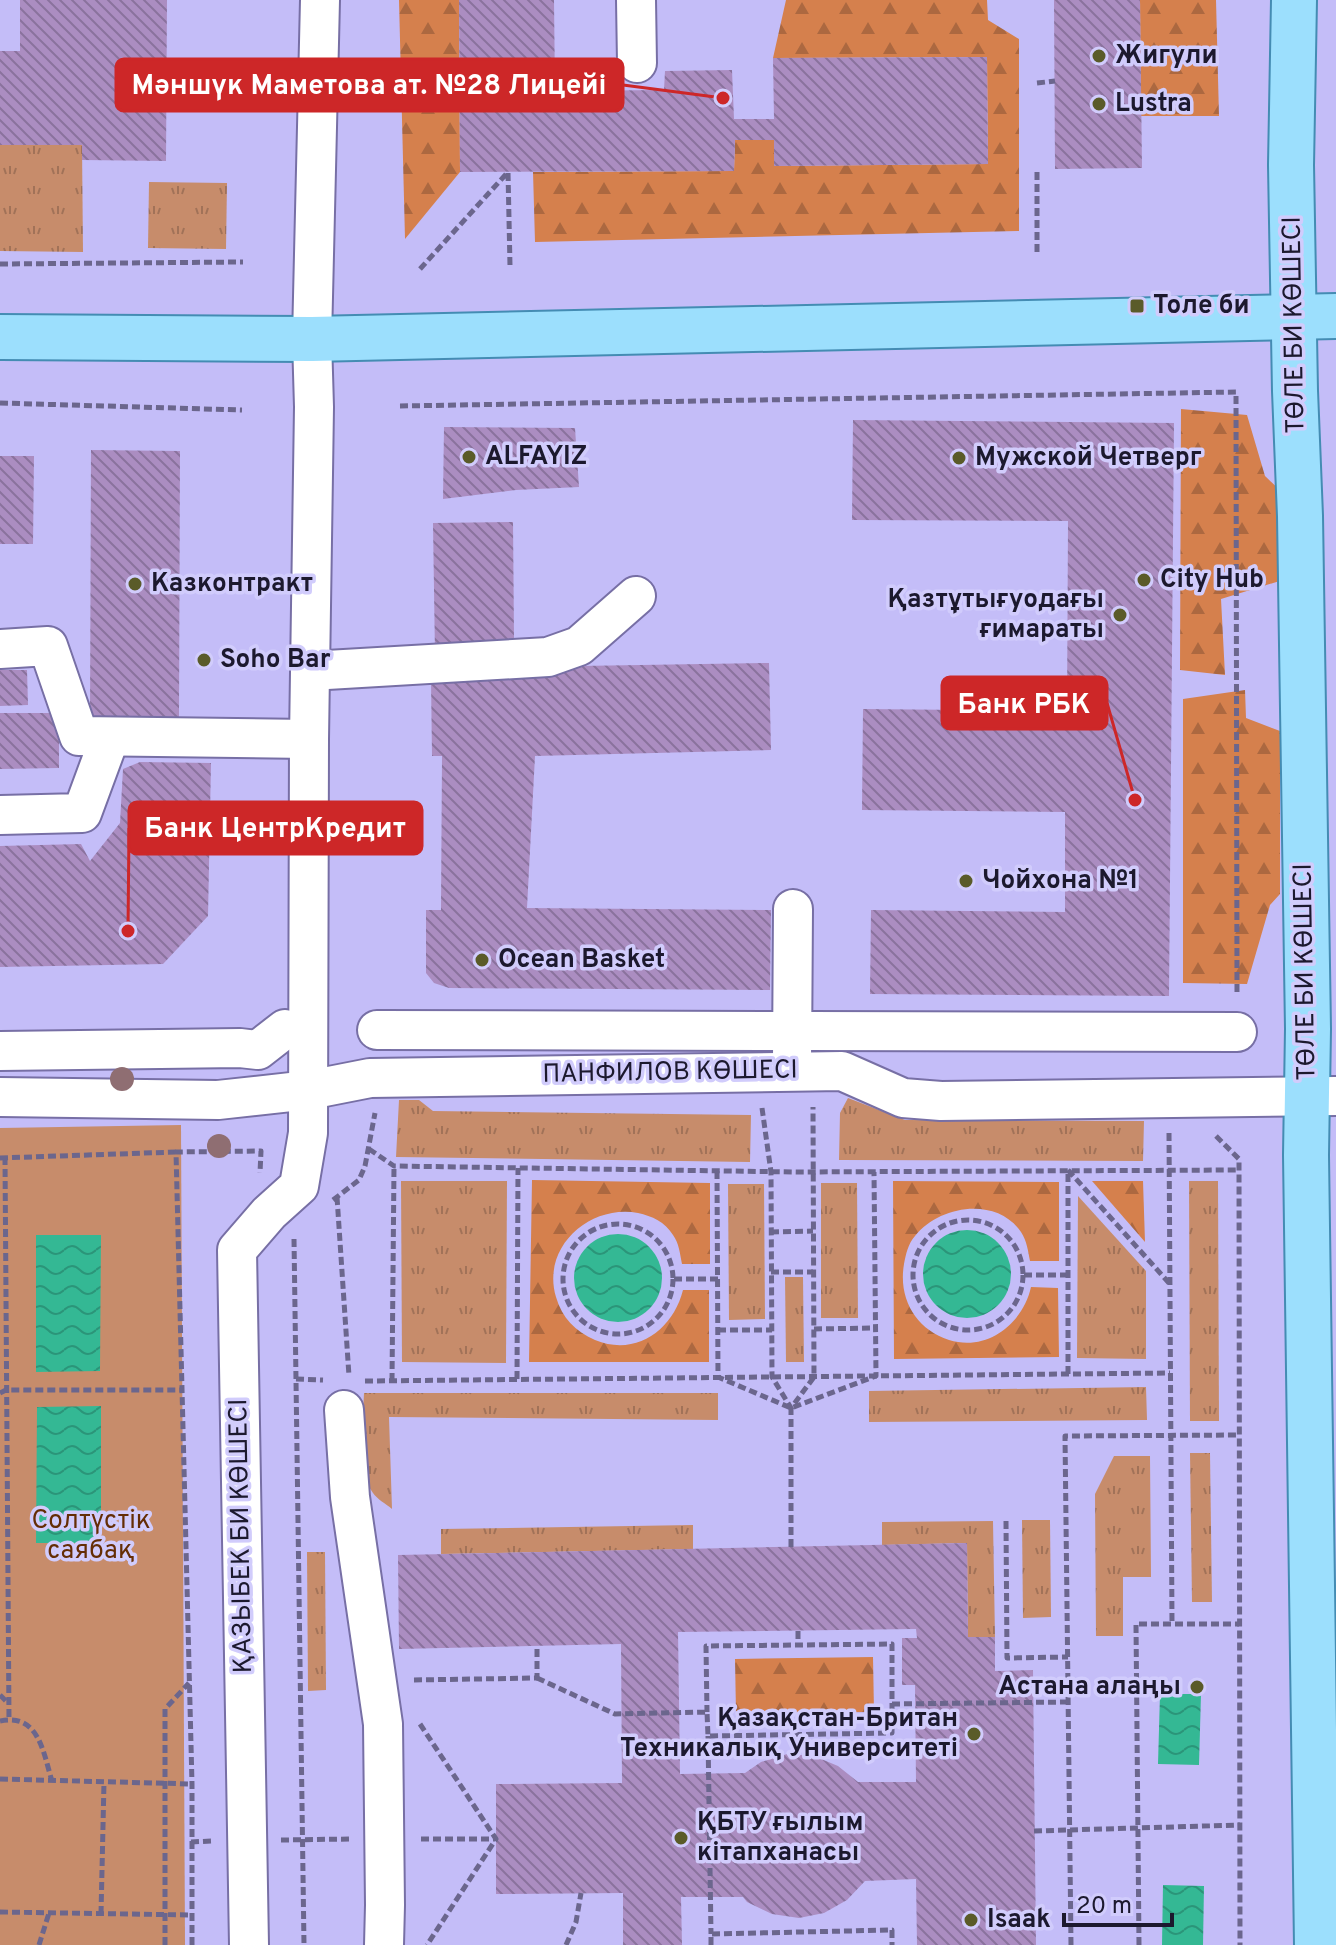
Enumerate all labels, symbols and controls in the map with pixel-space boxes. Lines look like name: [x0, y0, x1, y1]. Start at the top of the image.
place label: Жигули: [1115, 40, 1218, 73]
marker: Жигули: [1090, 47, 1108, 65]
callout: Мәншүк Маметова ат. №28 Лицейі: [116, 59, 623, 111]
text: Мәншүк Маметова ат. №28 Лицейі: [131, 69, 607, 105]
place label: Lustra: [1115, 88, 1192, 121]
marker: Lustra: [1090, 95, 1108, 113]
street label: ТӨЛЕ БИ КӨШЕСІ: [1277, 216, 1313, 434]
place label: Толе би: [1153, 290, 1250, 323]
marker: Толе би: [1128, 297, 1146, 315]
place label: ALFAYIZ: [485, 441, 587, 474]
place label: Мужской Четверг: [975, 442, 1202, 475]
marker: ALFAYIZ: [460, 448, 478, 466]
marker: Мужской Четверг: [950, 449, 968, 467]
place label: City Hub: [1160, 564, 1264, 597]
place label: Казконтракт: [151, 568, 313, 601]
marker: City Hub: [1135, 571, 1153, 589]
marker: Казконтракт: [126, 575, 144, 593]
place label: Қазтұтығуодағы ғимараты: [888, 584, 1104, 647]
marker: Қазтұтығуодағы ғимараты: [1111, 606, 1129, 624]
place label: Soho Bar: [220, 644, 331, 677]
marker: Soho Bar: [195, 651, 213, 669]
callout: Банк РБК: [942, 677, 1107, 729]
text: Банк РБК: [957, 688, 1091, 724]
callout: Банк ЦентрКредит: [129, 802, 422, 854]
text: Банк ЦентрКредит: [144, 812, 406, 848]
street label: ТӨЛЕ БИ КӨШЕСІ: [1288, 863, 1324, 1081]
place label: Чойхона №1: [982, 865, 1139, 898]
marker: Чойхона №1: [957, 872, 975, 890]
place label: Ocean Basket: [498, 944, 665, 977]
marker: Ocean Basket: [473, 951, 491, 969]
street label: ПАНФИЛОВ КӨШЕСІ: [542, 1054, 798, 1092]
street label: ҚАЗЫБЕК БИ КӨШЕСІ: [223, 1398, 261, 1674]
park label: Солтүстік саябақ: [31, 1505, 151, 1568]
place label: Астана алаңы: [998, 1671, 1181, 1704]
marker: Астана алаңы: [1188, 1678, 1206, 1696]
place label: Қазақстан-Британ Техникалық Университеті: [620, 1703, 958, 1766]
marker: Қазақстан-Британ Техникалық Университеті: [965, 1725, 983, 1743]
place label: ҚБТУ ғылым кітапханасы: [697, 1807, 863, 1870]
marker: ҚБТУ ғылым кітапханасы: [672, 1829, 690, 1847]
scale bar: [1064, 1877, 1172, 1927]
text: 20 m: [1076, 1892, 1132, 1922]
place label: Isaak: [987, 1904, 1051, 1937]
marker: Isaak: [962, 1911, 980, 1929]

